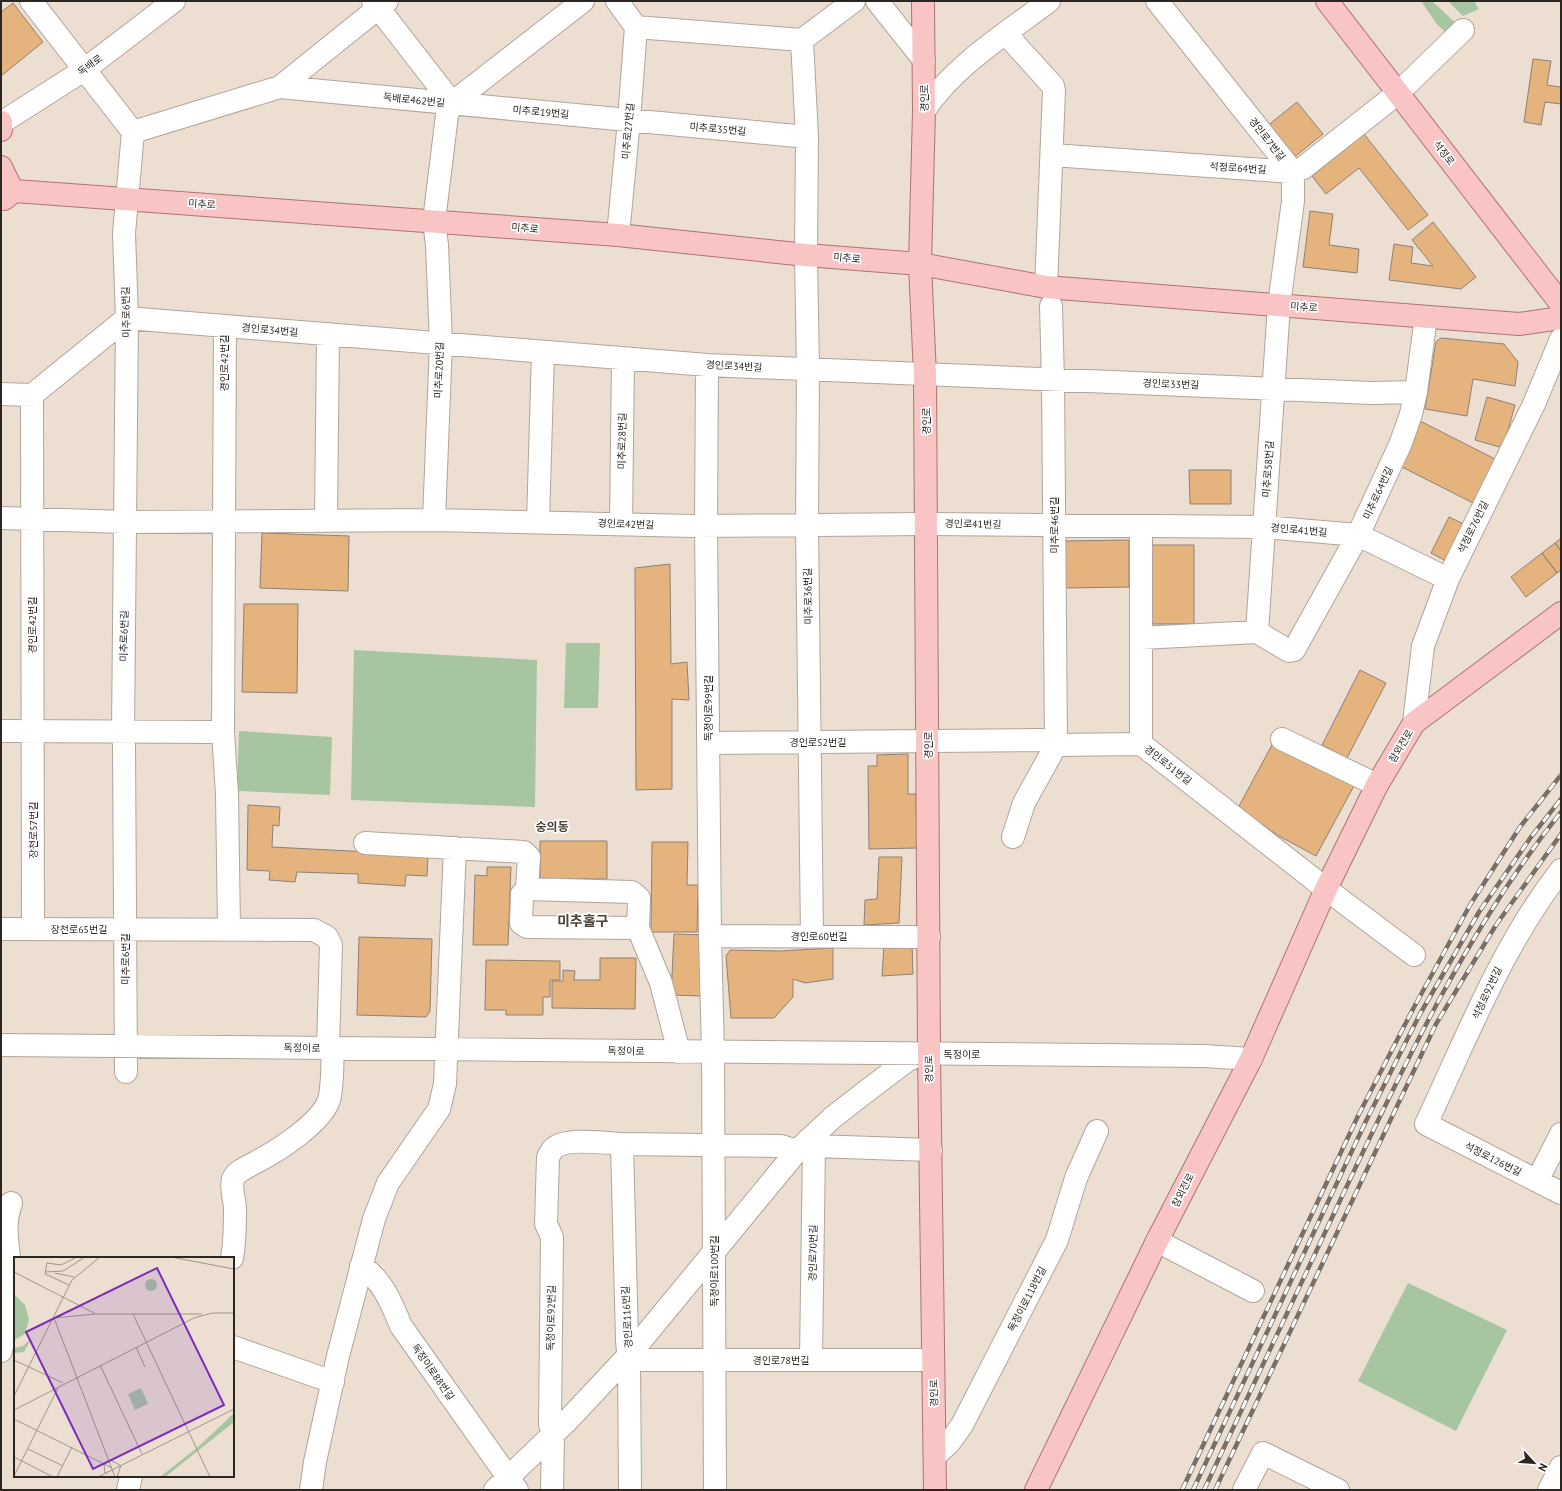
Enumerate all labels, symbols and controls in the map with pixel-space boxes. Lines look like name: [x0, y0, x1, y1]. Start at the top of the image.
street label: 독배로: [75, 52, 105, 78]
street label: 경인로: [918, 84, 931, 112]
street label: 독배로462번길: [382, 90, 446, 110]
street label: 미추로27번길: [619, 102, 637, 160]
street label: 미추로19번길: [512, 103, 570, 121]
street label: 경인로7번길: [1246, 115, 1288, 163]
street label: 미추로35번길: [689, 120, 747, 138]
street label: 석정로: [1430, 138, 1458, 168]
street label: 석정로64번길: [1209, 160, 1267, 176]
street label: 미추로: [188, 197, 216, 211]
street label: 미추로: [511, 220, 539, 236]
street label: 미추로: [833, 250, 861, 266]
street label: 미추로6번길: [119, 286, 133, 338]
street label: 미추로: [1290, 300, 1318, 314]
street label: 경인로34번길: [241, 321, 299, 339]
street label: 경인로42번길: [218, 335, 231, 391]
street label: 미추로20번길: [432, 341, 446, 399]
street label: 경인로34번길: [705, 358, 763, 374]
street label: 경인로33번길: [1142, 377, 1200, 391]
street label: 경인로: [920, 407, 933, 435]
street label: 미추로28번길: [615, 412, 629, 470]
street label: 미추로58번길: [1260, 440, 1276, 498]
street label: 미추로64번길: [1360, 464, 1396, 522]
street label: 미추로46번길: [1048, 497, 1061, 553]
street label: 석정로76번길: [1455, 499, 1491, 555]
street label: 경인로42번길: [597, 517, 655, 531]
street label: 경인로41번길: [944, 517, 1002, 531]
street label: 경인로41번길: [1270, 521, 1328, 539]
street label: 미추로36번길: [801, 567, 815, 625]
street label: 경인로42번길: [26, 597, 39, 653]
street label: 미추로6번길: [117, 610, 131, 662]
street label: 독정이로99번길: [702, 675, 715, 741]
street label: 참외전로: [1386, 727, 1416, 765]
street label: 경인로: [922, 731, 935, 759]
street label: 경인로52번길: [790, 736, 846, 749]
street label: 경인로51번길: [1142, 742, 1194, 788]
street label: 장천로57번길: [27, 802, 40, 858]
district label: 숭의동: [535, 819, 569, 834]
district label: 미추홀구: [557, 912, 609, 930]
street label: 장천로65번길: [51, 923, 107, 936]
street label: 경인로60번길: [791, 930, 847, 943]
street label: 미추로6번길: [119, 933, 132, 985]
street label: 석정로92번길: [1469, 964, 1505, 1022]
street label: 독정이로: [283, 1041, 321, 1055]
street label: 독정이로: [607, 1044, 645, 1058]
street label: 독정이로: [944, 1048, 980, 1061]
street label: 경인로: [922, 1055, 936, 1083]
street label: 석정로126번길: [1462, 1139, 1524, 1179]
street label: 참외전로: [1169, 1171, 1197, 1209]
street label: 경인로70번길: [806, 1224, 820, 1282]
street label: 독정이로100번길: [708, 1235, 721, 1307]
inset map: [14, 1257, 234, 1477]
street label: 독정이로118번길: [1005, 1264, 1049, 1334]
street label: 독정이로92번길: [544, 1285, 558, 1351]
street label: 경인로116번길: [619, 1286, 635, 1348]
street label: 독정이로88번길: [409, 1341, 457, 1403]
street label: 경인로78번길: [753, 1354, 809, 1367]
street label: 경인로: [927, 1379, 941, 1407]
north arrow: [1514, 1443, 1554, 1483]
text: N: [1535, 1461, 1551, 1474]

